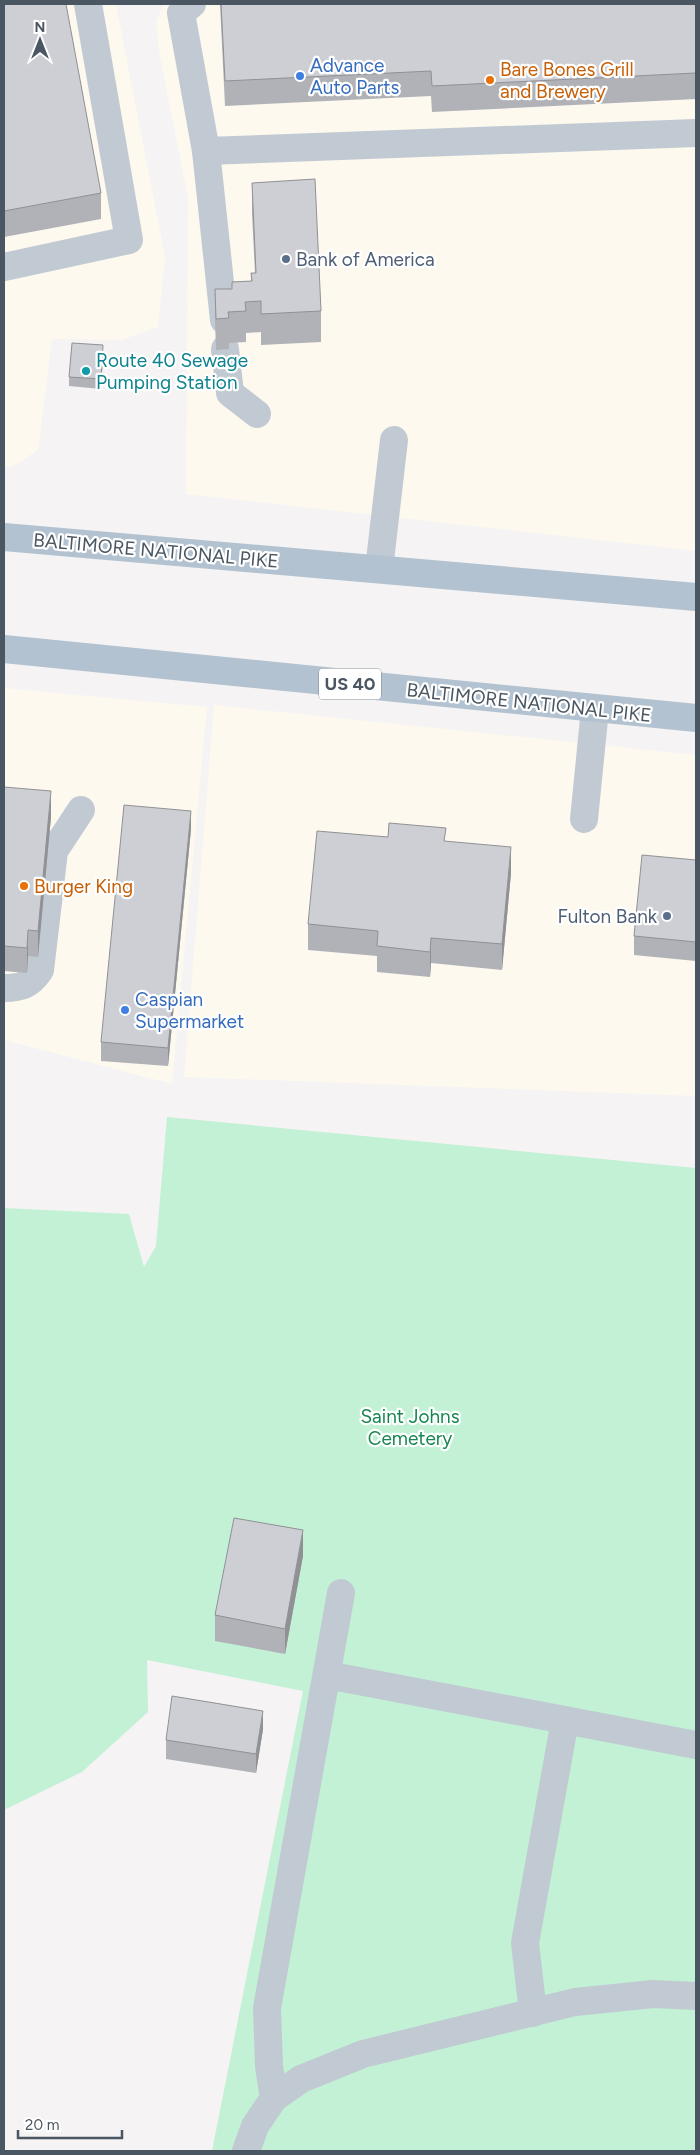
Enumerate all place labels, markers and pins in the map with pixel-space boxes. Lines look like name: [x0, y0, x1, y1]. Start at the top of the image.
place label: Advance Auto Parts: [310, 54, 399, 99]
place label: Bare Bones Grill and Brewery: [500, 58, 634, 103]
marker: Advance Auto Parts: [294, 70, 306, 82]
marker: Bare Bones Grill and Brewery: [484, 74, 496, 86]
place label: Bank of America: [296, 248, 435, 271]
marker: Bank of America: [280, 253, 292, 265]
place label: Route 40 Sewage Pumping Station: [96, 349, 248, 394]
marker: Route 40 Sewage Pumping Station: [80, 365, 92, 377]
place label: Burger King: [34, 875, 133, 898]
marker: Burger King: [18, 880, 30, 892]
place label: Fulton Bank: [558, 905, 658, 928]
marker: Fulton Bank: [661, 910, 673, 922]
place label: Caspian Supermarket: [135, 988, 244, 1033]
marker: Caspian Supermarket: [119, 1004, 131, 1016]

